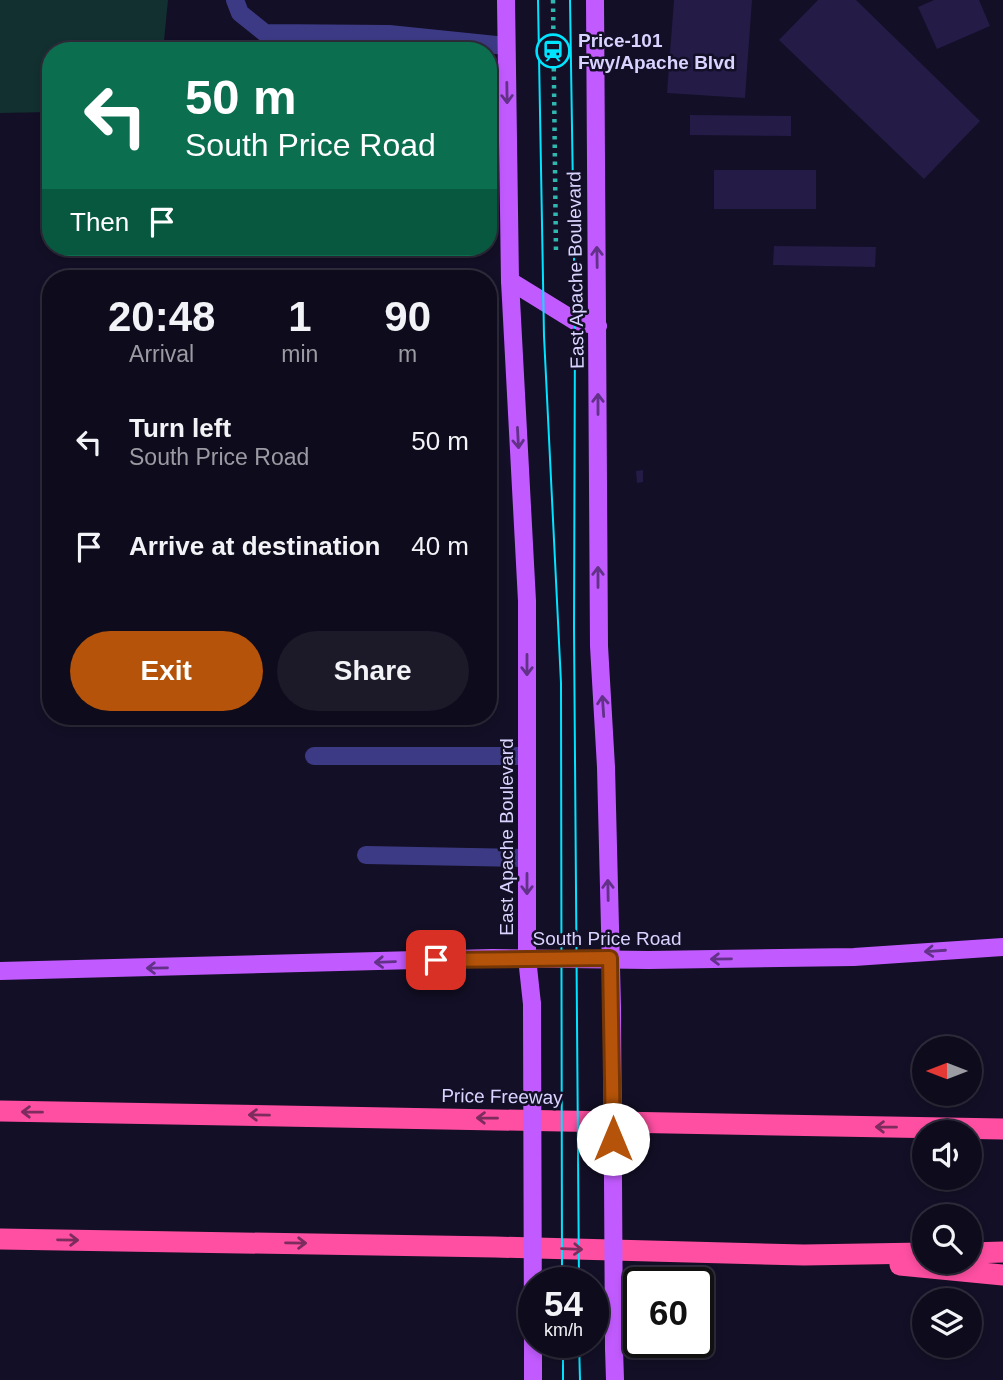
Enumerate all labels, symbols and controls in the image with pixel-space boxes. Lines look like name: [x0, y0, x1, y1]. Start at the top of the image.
place label: Price-101 Fwy/Apache Blvd: [578, 30, 735, 73]
station icon: Price-101 Fwy/Apache Blvd: [534, 32, 572, 70]
icon: left: [70, 70, 161, 161]
text: 50 m: [185, 70, 297, 124]
one-way arrow: [500, 81, 514, 104]
text: South Price Road: [185, 127, 436, 163]
street label: East Apache Boulevard: [563, 171, 588, 369]
icon: arrive: [143, 203, 181, 241]
text: Then: [70, 207, 129, 237]
one-way arrow: [590, 246, 604, 269]
text: 20:48: [108, 293, 215, 340]
text: 1: [288, 293, 312, 340]
text: 90: [384, 293, 431, 340]
text: Arrival: [129, 341, 194, 367]
text: min: [281, 341, 318, 367]
text: m: [398, 341, 417, 367]
one-way arrow: [591, 392, 604, 415]
text: Turn left: [129, 413, 231, 443]
icon: left: [70, 423, 108, 461]
text: 50 m: [411, 426, 469, 456]
one-way arrow: [512, 426, 525, 448]
text: South Price Road: [129, 444, 309, 470]
icon: arrive: [70, 528, 108, 566]
text: Arrive at destination: [129, 531, 380, 561]
text: 40 m: [411, 531, 469, 561]
one-way arrow: [591, 566, 605, 589]
button: Exit: [70, 631, 263, 711]
button: Share: [277, 631, 469, 711]
one-way arrow: [520, 653, 534, 676]
one-way arrow: [596, 695, 609, 718]
street label: East Apache Boulevard: [496, 738, 517, 936]
one-way arrow: [520, 873, 534, 896]
one-way arrow: [601, 879, 615, 902]
street label: South Price Road: [533, 928, 681, 949]
pin: [406, 930, 466, 990]
icon: arrive: [417, 941, 455, 979]
one-way arrow: [924, 945, 947, 958]
one-way arrow: [710, 952, 733, 965]
one-way arrow: [374, 955, 397, 968]
one-way arrow: [146, 961, 169, 975]
north arrow: [912, 1036, 982, 1106]
map controls: [912, 1036, 982, 1358]
street label: Price Freeway: [441, 1085, 563, 1108]
position arrow: [576, 1102, 650, 1176]
one-way arrow: [21, 1105, 44, 1119]
one-way arrow: [248, 1108, 271, 1122]
one-way arrow: [476, 1112, 499, 1125]
one-way arrow: [875, 1120, 898, 1133]
button: sound: [912, 1120, 982, 1190]
button: search: [912, 1204, 982, 1274]
one-way arrow: [56, 1233, 79, 1246]
one-way arrow: [284, 1237, 307, 1250]
one-way arrow: [560, 1242, 583, 1255]
speed limit sign: 60: [623, 1267, 714, 1358]
text: 54: [544, 1284, 583, 1323]
button: layers: [912, 1288, 982, 1358]
text: km/h: [544, 1320, 583, 1340]

